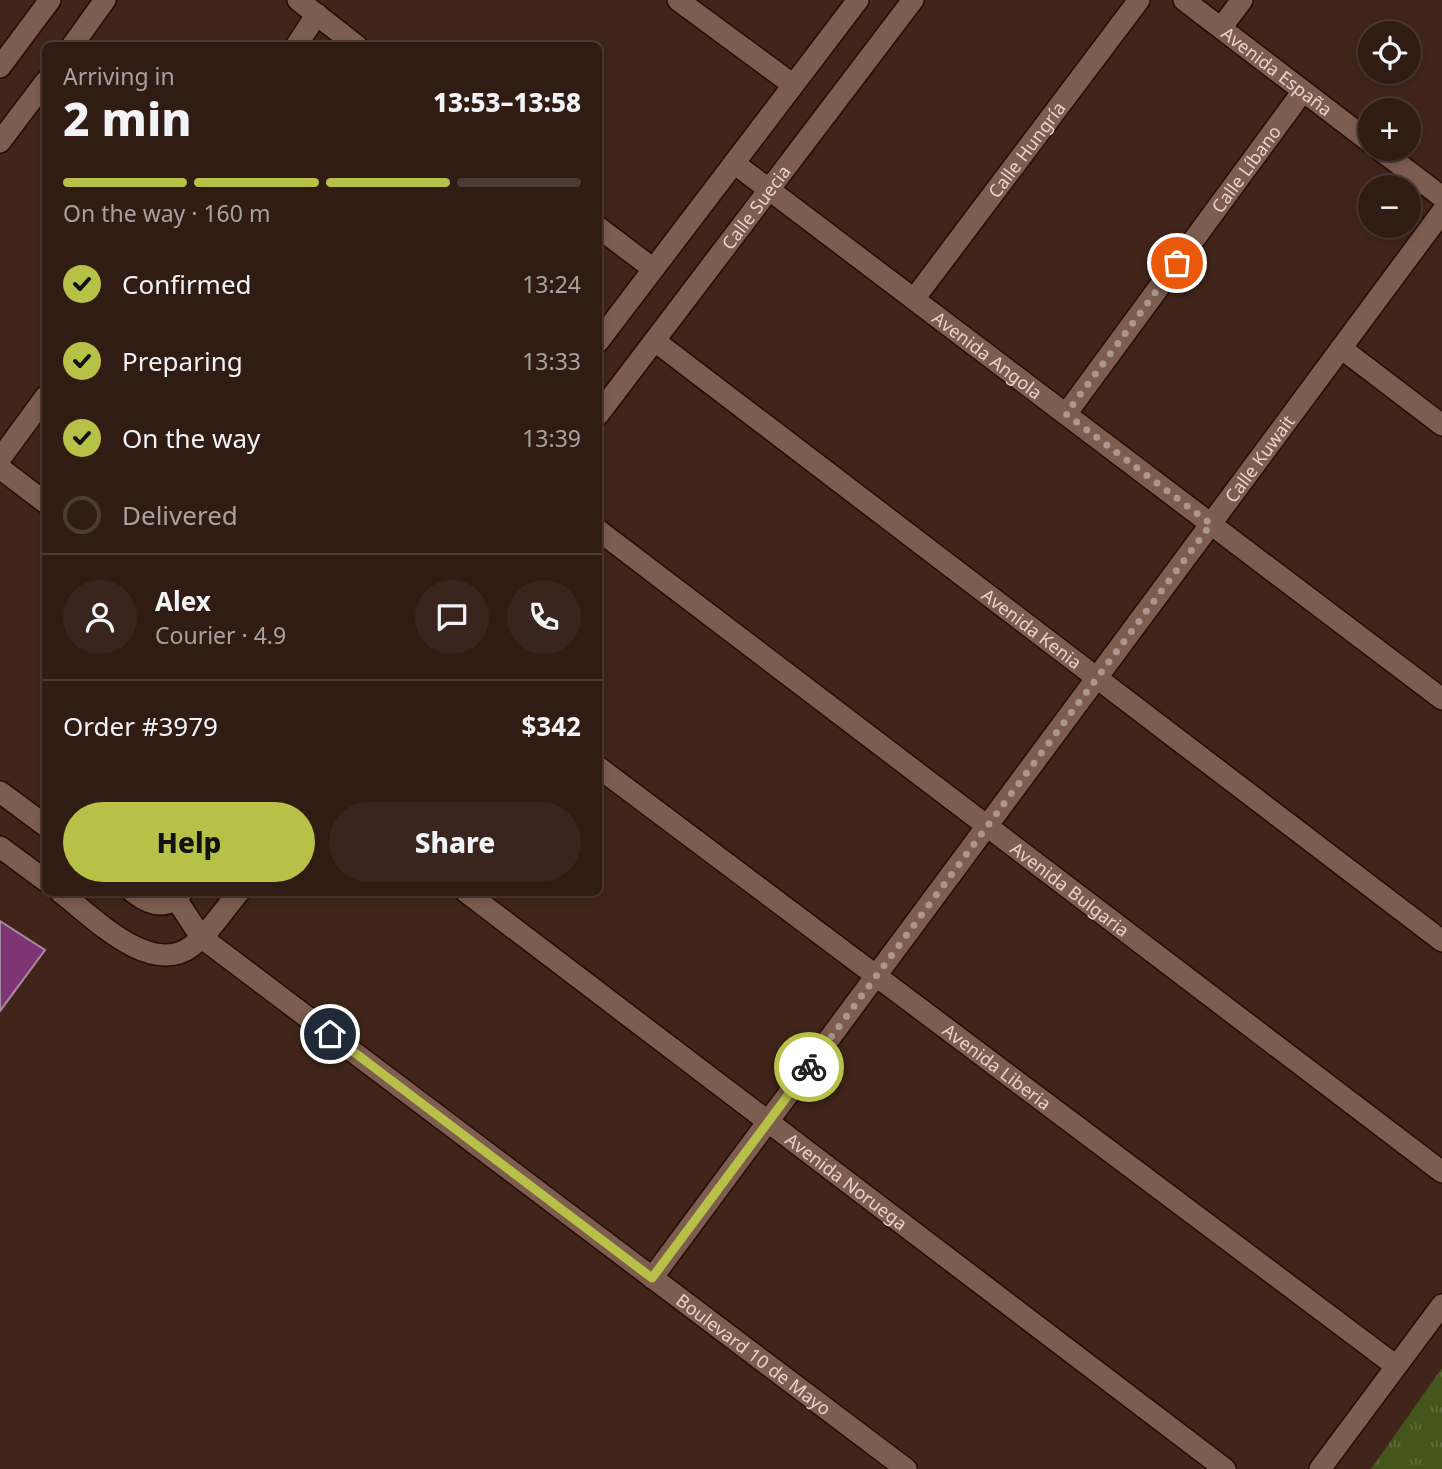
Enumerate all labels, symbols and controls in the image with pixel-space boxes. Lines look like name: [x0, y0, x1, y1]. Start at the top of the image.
street label: Avenida España: [1217, 21, 1337, 121]
map controls: [1358, 21, 1421, 238]
button: locate: [1358, 21, 1421, 84]
text: Arriving in: [63, 60, 175, 92]
text: 13:53–13:58: [433, 84, 581, 120]
text: 2 min: [63, 87, 192, 149]
street label: Calle Hungría: [982, 97, 1070, 203]
button: +: [1358, 98, 1421, 161]
street label: Calle Líbano: [1206, 120, 1286, 218]
street label: Calle Suecia: [716, 160, 796, 254]
button: −: [1358, 175, 1421, 238]
text: On the way · 160 m: [63, 197, 270, 229]
pin: [1147, 233, 1207, 293]
icon: bag: [1158, 244, 1196, 282]
icon: check: [63, 265, 101, 303]
text: Confirmed: [122, 266, 252, 302]
text: 13:24: [522, 268, 581, 300]
street label: Avenida Angola: [928, 306, 1047, 404]
icon: check: [63, 342, 101, 380]
text: Preparing: [122, 343, 243, 379]
text: 13:33: [522, 345, 581, 377]
street label: Calle Kuwait: [1219, 409, 1300, 507]
icon: check: [63, 419, 101, 457]
text: On the way: [122, 420, 260, 456]
text: 13:39: [522, 422, 581, 454]
text: Delivered: [122, 497, 238, 533]
button: person: [63, 580, 137, 654]
button: chat: [415, 580, 489, 654]
button: phone: [507, 580, 581, 654]
text: Alex: [155, 583, 211, 619]
street label: Avenida Kenia: [977, 583, 1087, 674]
text: Courier · 4.9: [155, 619, 286, 651]
text: Order #3979: [63, 708, 218, 744]
text: $342: [522, 708, 581, 744]
button: Help: [63, 802, 315, 882]
button: Share: [329, 802, 581, 882]
street label: Avenida Bulgaria: [1006, 836, 1134, 942]
pin: [300, 1004, 360, 1064]
icon: home: [311, 1015, 349, 1053]
street label: Avenida Liberia: [938, 1018, 1056, 1115]
courier: [774, 1032, 844, 1102]
icon: bike: [790, 1048, 828, 1086]
street label: Avenida Noruega: [781, 1127, 912, 1235]
street label: Boulevard 10 de Mayo: [672, 1288, 836, 1420]

